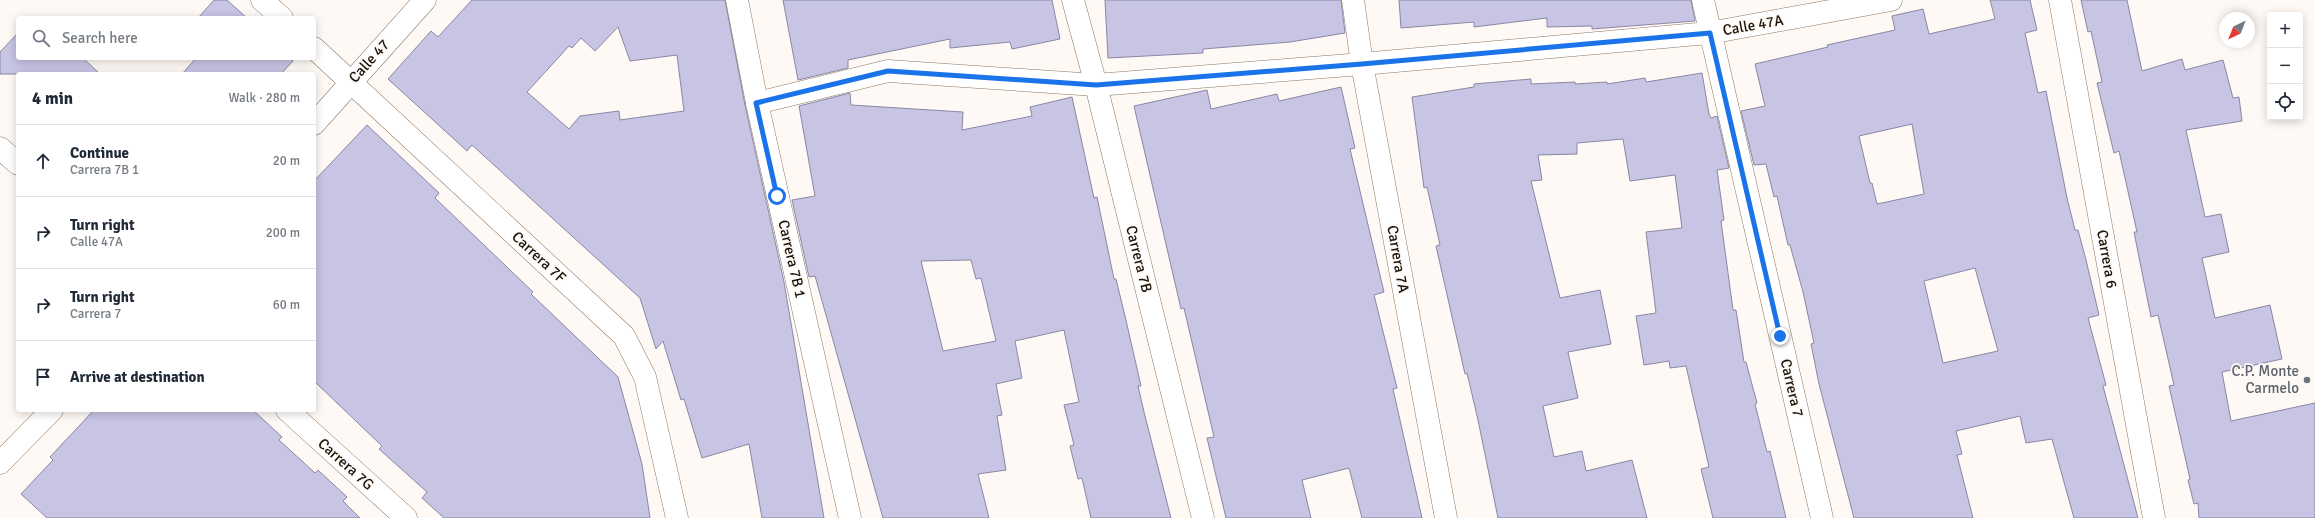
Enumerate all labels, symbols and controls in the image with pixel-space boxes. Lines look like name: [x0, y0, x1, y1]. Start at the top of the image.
street label: Calle 47A: [1721, 11, 1785, 39]
north arrow: [2219, 12, 2255, 48]
map controls: [2267, 12, 2303, 120]
button: +: [2267, 12, 2303, 48]
search box: [16, 16, 316, 60]
icon: search: [30, 27, 52, 49]
text: Search here: [62, 29, 138, 47]
street label: Calle 47: [345, 36, 393, 86]
button: −: [2267, 48, 2303, 84]
button: locate: [2267, 84, 2303, 120]
text: 4 min: [32, 88, 73, 109]
text: Walk · 280 m: [229, 90, 300, 106]
text: Continue: [70, 144, 129, 162]
icon: ahead: [32, 150, 54, 172]
text: 20 m: [273, 153, 300, 169]
text: Carrera 7B 1: [70, 162, 139, 178]
route start: [768, 187, 786, 205]
text: Turn right: [70, 216, 135, 234]
street label: Carrera 7B 1: [774, 218, 810, 300]
icon: right: [32, 222, 54, 244]
street label: Carrera 7B: [1122, 224, 1156, 294]
street label: Carrera 7A: [1383, 224, 1413, 294]
text: 200 m: [266, 225, 300, 241]
street label: Carrera 7F: [508, 228, 570, 287]
street label: Carrera 6: [2093, 228, 2121, 290]
text: Calle 47A: [70, 234, 123, 250]
text: Turn right: [70, 288, 135, 306]
icon: right: [32, 294, 54, 316]
text: 60 m: [273, 297, 300, 313]
text: Carrera 7: [70, 306, 121, 322]
route end: [1771, 327, 1789, 345]
street label: Carrera 7: [1777, 357, 1807, 419]
place label: C.P. Monte Carmelo: [2232, 362, 2299, 397]
icon: arrive: [32, 366, 54, 388]
text: Arrive at destination: [70, 368, 205, 386]
marker: C.P. Monte Carmelo: [2302, 375, 2312, 385]
street label: Carrera 7G: [314, 434, 378, 494]

